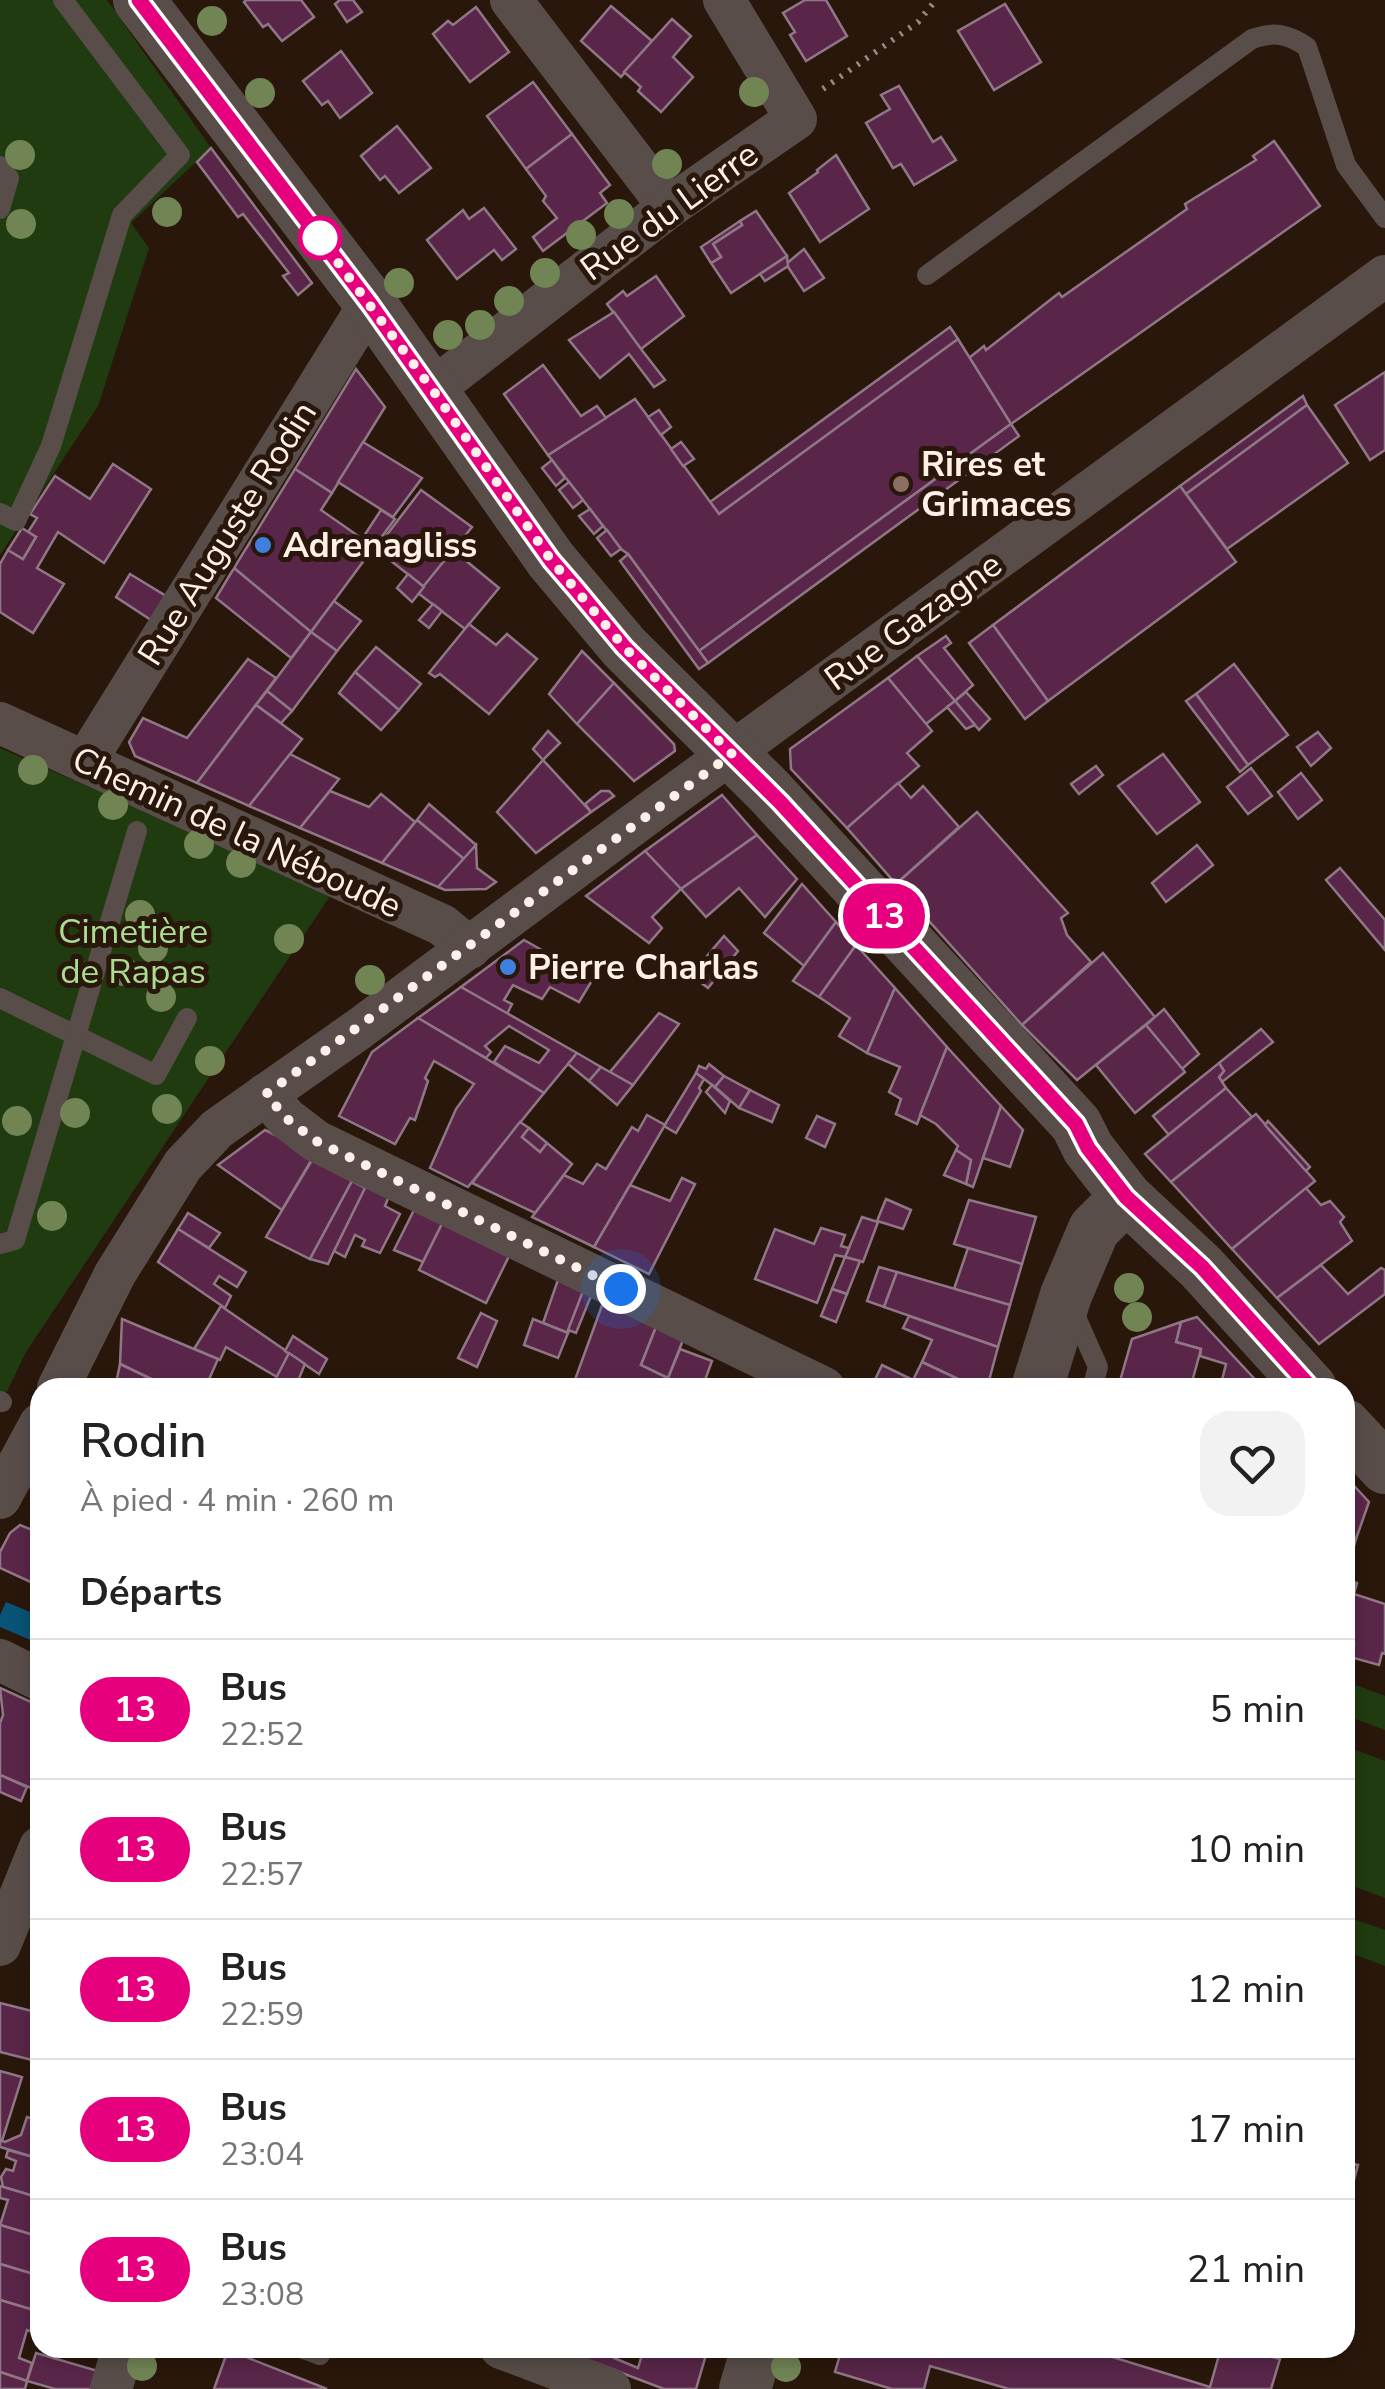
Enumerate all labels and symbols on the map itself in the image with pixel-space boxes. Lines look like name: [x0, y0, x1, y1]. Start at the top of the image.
street label: Rue du Lierre: [571, 131, 768, 292]
unlabelled marker: [299, 217, 341, 259]
street label: Rue Auguste Rodin: [127, 392, 328, 674]
place label: Rires et Grimaces: [921, 441, 1071, 528]
marker: Rires et Grimaces: [890, 473, 912, 495]
place label: Adrenagliss: [283, 522, 477, 569]
marker: Adrenagliss: [252, 534, 274, 556]
street label: Rue Gazagne: [815, 541, 1011, 702]
street label: Chemin de la Néboude: [65, 736, 409, 929]
line badge: 13: [839, 884, 929, 948]
park label: Cimetière de Rapas: [58, 908, 208, 995]
place label: Pierre Charlas: [528, 944, 759, 991]
marker: Pierre Charlas: [497, 956, 519, 978]
your location: [596, 1264, 646, 1314]

